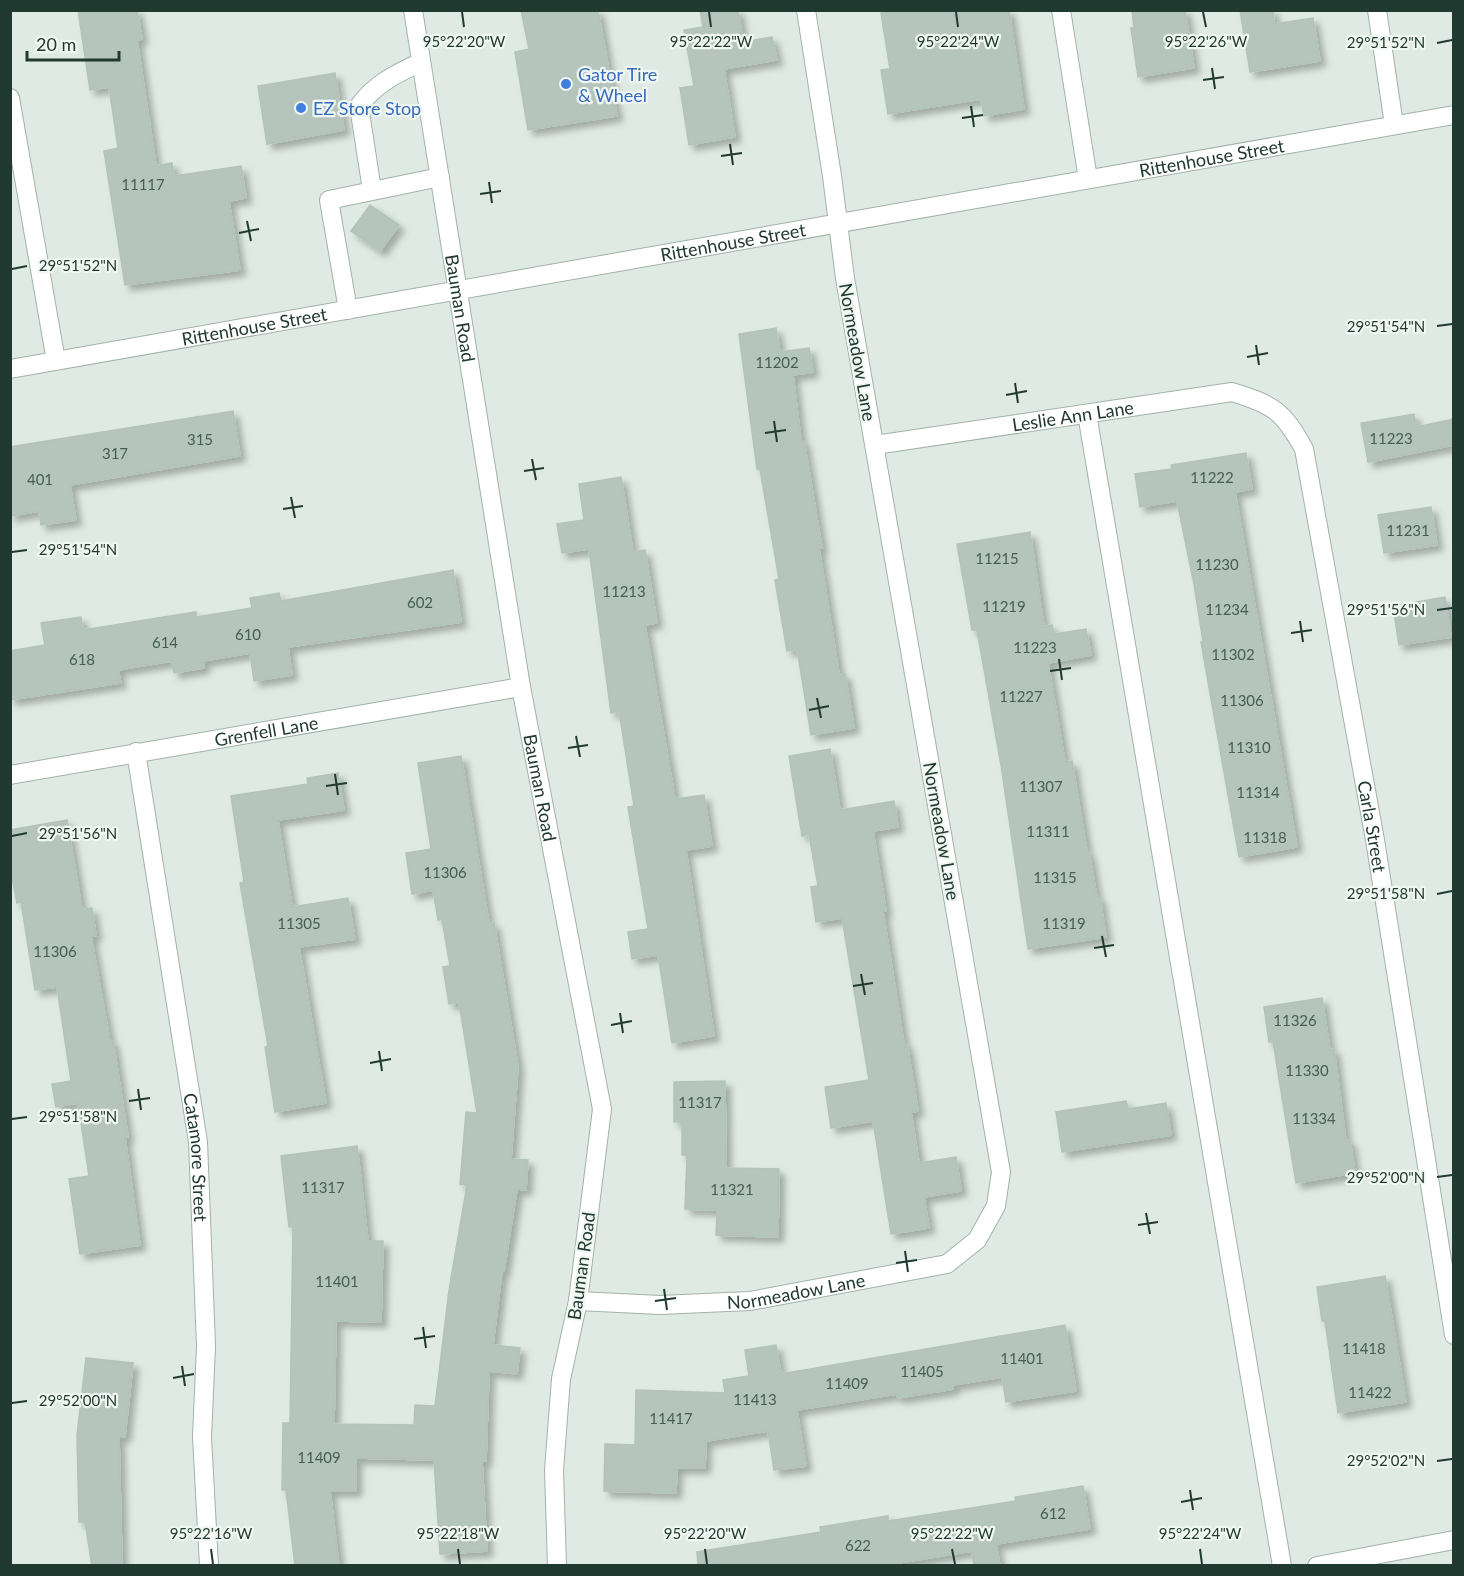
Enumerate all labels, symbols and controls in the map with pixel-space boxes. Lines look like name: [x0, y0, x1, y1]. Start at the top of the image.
scale bar: [27, 24, 118, 62]
text: 95°22'20"W: [423, 32, 506, 50]
text: 95°22'22"W: [670, 32, 753, 50]
text: 95°22'24"W: [917, 32, 1000, 50]
text: 95°22'26"W: [1165, 32, 1248, 50]
text: 20 m: [36, 33, 76, 55]
text: 29°51'52"N: [1347, 33, 1425, 51]
place label: Gator Tire & Wheel: [578, 63, 657, 106]
marker: Gator Tire & Wheel: [559, 77, 573, 91]
place label: EZ Store Stop: [313, 97, 421, 119]
marker: EZ Store Stop: [294, 101, 308, 115]
street label: Rittenhouse Street: [1137, 134, 1286, 181]
house number: 11117: [121, 175, 165, 193]
street label: Rittenhouse Street: [659, 218, 808, 265]
street label: Bauman Road: [441, 253, 480, 364]
text: 29°51'52"N: [39, 256, 117, 274]
street label: Normeadow Lane: [835, 281, 881, 423]
street label: Rittenhouse Street: [180, 302, 329, 350]
text: 29°51'54"N: [1347, 317, 1425, 335]
house number: 11202: [755, 353, 799, 371]
street label: Leslie Ann Lane: [1011, 396, 1135, 436]
house number: 11223: [1369, 429, 1413, 447]
house number: 315: [187, 430, 213, 448]
house number: 317: [102, 444, 128, 462]
house number: 11222: [1190, 468, 1234, 486]
house number: 401: [27, 470, 53, 488]
house number: 11231: [1386, 521, 1430, 539]
text: 29°51'54"N: [39, 540, 117, 558]
house number: 11215: [975, 549, 1019, 567]
house number: 11230: [1195, 555, 1239, 573]
house number: 11213: [602, 582, 646, 600]
house number: 602: [407, 593, 433, 611]
house number: 11219: [982, 597, 1026, 615]
house number: 11234: [1205, 600, 1249, 618]
text: 29°51'56"N: [1347, 600, 1425, 618]
house number: 610: [235, 625, 261, 643]
house number: 614: [152, 633, 178, 651]
house number: 11223: [1013, 638, 1057, 656]
house number: 11302: [1211, 645, 1255, 663]
house number: 618: [69, 650, 95, 668]
house number: 11227: [999, 687, 1043, 705]
house number: 11306: [1220, 691, 1264, 709]
street label: Grenfell Lane: [213, 711, 320, 751]
street label: Bauman Road: [519, 732, 561, 843]
house number: 11310: [1227, 738, 1271, 756]
street label: Normeadow Lane: [919, 760, 965, 902]
house number: 11307: [1019, 777, 1063, 795]
street label: Carla Street: [1353, 779, 1391, 874]
house number: 11314: [1236, 783, 1280, 801]
house number: 11311: [1026, 822, 1070, 840]
text: 29°51'56"N: [39, 824, 117, 842]
house number: 11318: [1243, 828, 1287, 846]
house number: 11306: [423, 863, 467, 881]
house number: 11315: [1033, 868, 1077, 886]
text: 29°51'58"N: [1347, 884, 1425, 902]
house number: 11305: [277, 914, 321, 932]
house number: 11319: [1042, 914, 1086, 932]
house number: 11306: [33, 942, 77, 960]
house number: 11326: [1273, 1011, 1317, 1029]
house number: 11330: [1285, 1061, 1329, 1079]
street label: Catamore Street: [179, 1091, 212, 1223]
house number: 11317: [678, 1093, 722, 1111]
text: 29°51'58"N: [39, 1107, 117, 1125]
house number: 11334: [1292, 1109, 1336, 1127]
text: 29°52'00"N: [1347, 1168, 1425, 1186]
house number: 11317: [301, 1178, 345, 1196]
house number: 11321: [710, 1180, 754, 1198]
street label: Bauman Road: [563, 1211, 599, 1321]
street label: Normeadow Lane: [726, 1269, 867, 1313]
house number: 11401: [315, 1272, 359, 1290]
house number: 11418: [1342, 1339, 1386, 1357]
house number: 11401: [1000, 1349, 1044, 1367]
house number: 11405: [900, 1362, 944, 1380]
house number: 11409: [825, 1374, 869, 1392]
house number: 11422: [1348, 1383, 1392, 1401]
house number: 11413: [733, 1390, 777, 1408]
text: 29°52'00"N: [39, 1391, 117, 1409]
house number: 11417: [649, 1409, 693, 1427]
house number: 11409: [297, 1448, 341, 1466]
text: 29°52'02"N: [1347, 1451, 1425, 1469]
house number: 612: [1040, 1504, 1066, 1522]
text: 95°22'16"W: [170, 1524, 253, 1542]
text: 95°22'18"W: [417, 1524, 500, 1542]
text: 95°22'20"W: [664, 1524, 747, 1542]
text: 95°22'22"W: [911, 1524, 994, 1542]
text: 95°22'24"W: [1159, 1524, 1242, 1542]
house number: 622: [845, 1536, 871, 1554]

